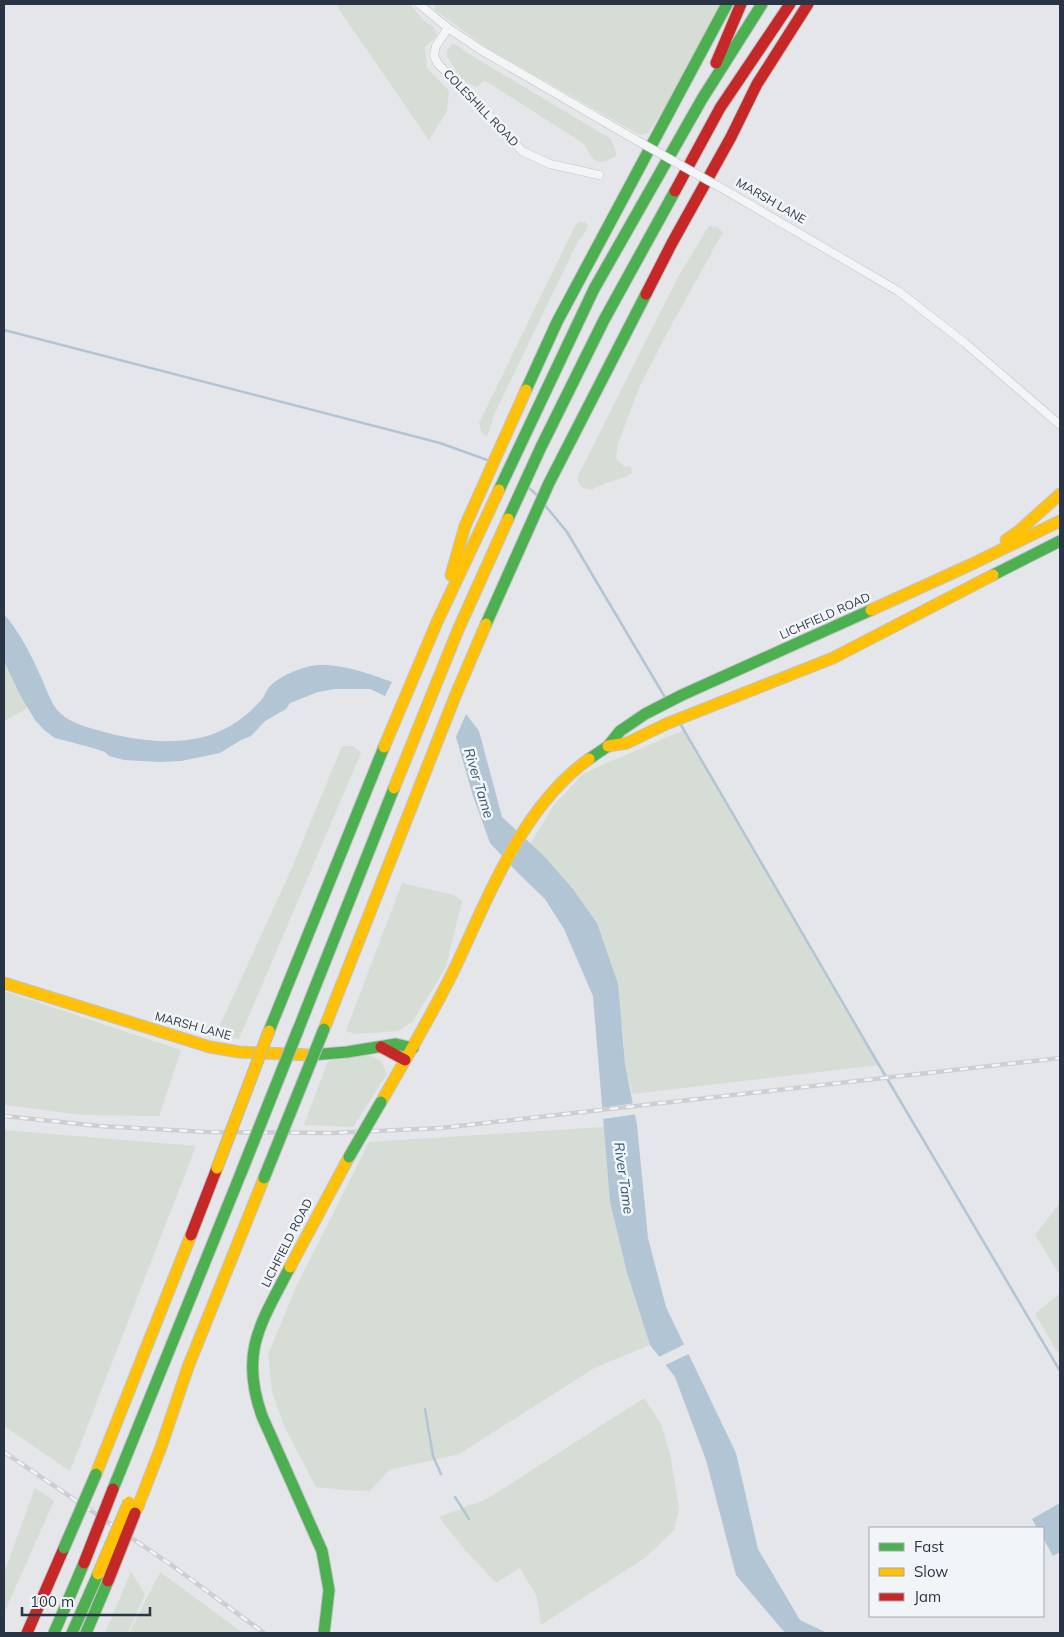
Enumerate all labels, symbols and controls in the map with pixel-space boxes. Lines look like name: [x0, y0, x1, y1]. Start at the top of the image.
street label: COLESHILL ROAD: [441, 66, 522, 150]
street label: MARSH LANE: [734, 174, 809, 227]
street label: LICHFIELD ROAD: [777, 589, 873, 642]
water label: River Tame: [460, 746, 498, 821]
street label: MARSH LANE: [153, 1008, 233, 1043]
water label: River Tame: [610, 1141, 638, 1215]
street label: LICHFIELD ROAD: [258, 1196, 315, 1290]
legend: [869, 1527, 1044, 1617]
text: Fast: [914, 1537, 944, 1556]
text: Slow: [914, 1562, 948, 1581]
scale bar: [22, 1584, 150, 1616]
text: Jam: [914, 1587, 941, 1606]
text: 100 m: [30, 1592, 74, 1611]

